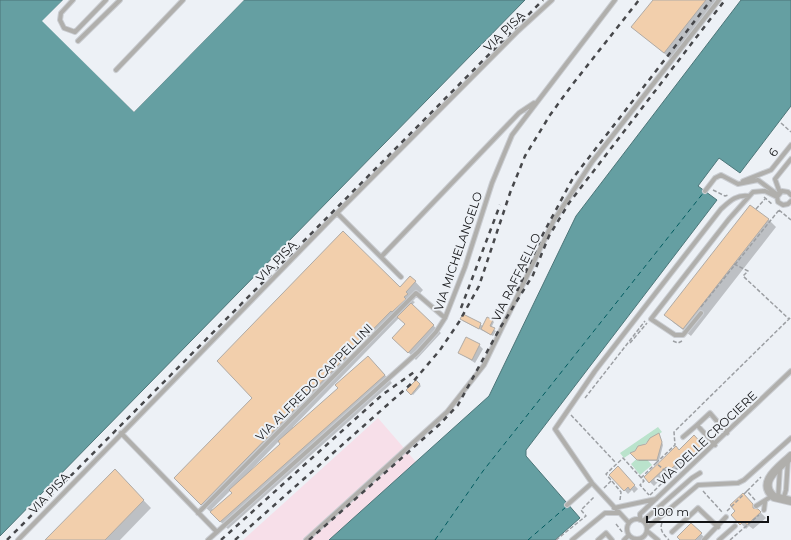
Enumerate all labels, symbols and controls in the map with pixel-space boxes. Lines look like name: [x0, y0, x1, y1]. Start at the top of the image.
street label: VIA PISA: [480, 7, 528, 54]
street label: 6: [765, 145, 781, 159]
street label: VIA MICHELANGELO: [431, 190, 485, 312]
street label: VIA RAFFAELLO: [488, 230, 544, 324]
street label: VIA PISA: [253, 237, 300, 285]
street label: VIA ALFREDO CAPPELLINI: [252, 320, 376, 444]
street label: VIA DELLE CROCIERE: [654, 388, 760, 488]
street label: VIA PISA: [26, 469, 73, 517]
scale bar: [647, 498, 768, 524]
text: 100 m: [653, 504, 689, 519]

